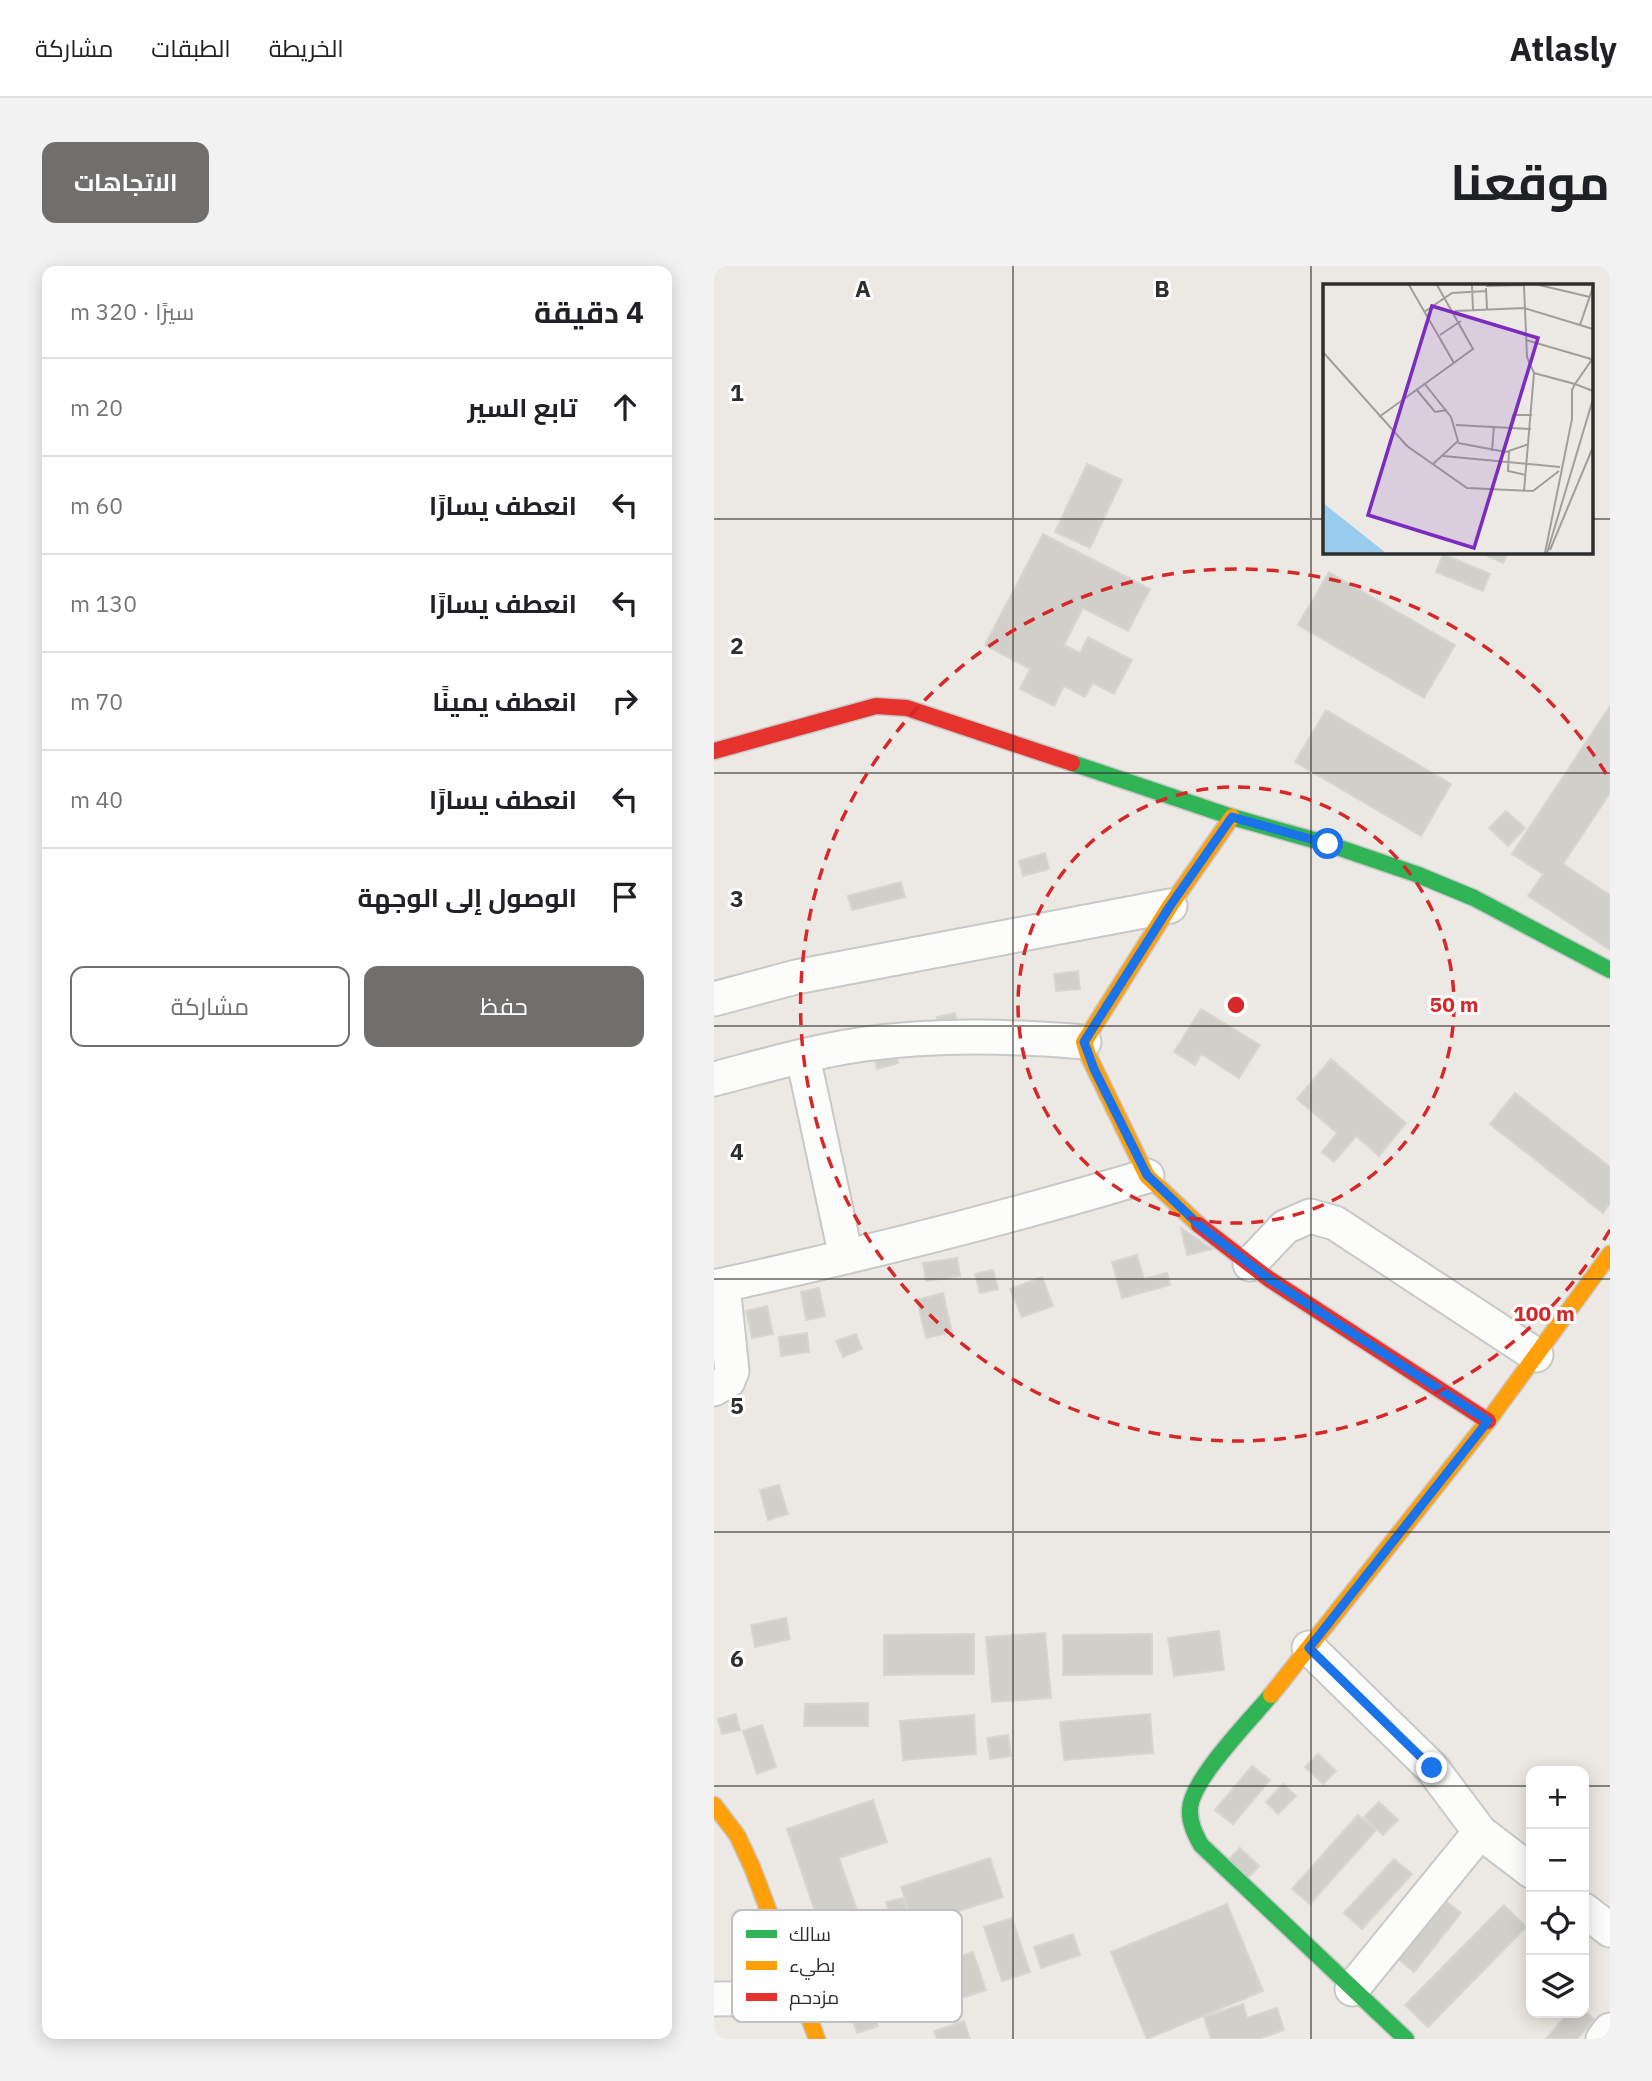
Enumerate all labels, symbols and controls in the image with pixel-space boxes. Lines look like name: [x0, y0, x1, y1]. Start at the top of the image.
text: Atlasly: [1510, 27, 1617, 70]
text: مشاركة: [35, 32, 113, 64]
text: الطبقات: [151, 32, 231, 64]
text: الخريطة: [269, 32, 344, 64]
button: الاتجاهات: [42, 142, 209, 223]
text: موقعنا: [1450, 150, 1610, 213]
text: A: [855, 273, 871, 303]
text: B: [1154, 273, 1170, 303]
inset map: [1323, 284, 1592, 553]
text: 4 دقيقة: [534, 292, 644, 331]
text: سيرًا · 320 m: [70, 296, 194, 326]
text: 1: [730, 377, 744, 407]
icon: ahead: [606, 388, 644, 426]
text: تابع السير: [467, 390, 577, 424]
text: 20 m: [70, 392, 123, 422]
icon: left: [606, 486, 644, 524]
text: انعطف يسارًا: [429, 488, 577, 522]
text: 60 m: [70, 490, 123, 520]
icon: left: [606, 584, 644, 622]
text: انعطف يسارًا: [429, 586, 577, 620]
text: 130 m: [70, 588, 137, 618]
text: 2: [730, 630, 744, 660]
icon: right: [606, 682, 644, 720]
text: انعطف يمينًا: [432, 684, 577, 718]
text: 70 m: [70, 686, 123, 716]
icon: left: [606, 780, 644, 818]
text: انعطف يسارًا: [429, 782, 577, 816]
text: 40 m: [70, 784, 123, 814]
route start: [1312, 828, 1343, 859]
icon: arrive: [606, 878, 644, 916]
text: الوصول إلى الوجهة: [358, 880, 577, 914]
text: 3: [730, 883, 744, 913]
button: مشاركة: [70, 966, 350, 1047]
button: حفظ: [364, 966, 644, 1047]
text: 50 m: [1430, 990, 1478, 1018]
centre of rings: [1224, 993, 1248, 1017]
text: 4: [730, 1136, 744, 1166]
text: 100 m: [1513, 1299, 1575, 1327]
text: 5: [730, 1390, 744, 1420]
text: 6: [730, 1643, 744, 1673]
route end: [1416, 1752, 1447, 1783]
map controls: [1526, 1766, 1589, 2018]
button: +: [1526, 1766, 1589, 1829]
button: −: [1526, 1829, 1589, 1892]
button: locate: [1526, 1892, 1589, 1955]
legend: [732, 1910, 962, 2022]
text: سالك: [789, 1922, 831, 1946]
text: بطيء: [789, 1953, 835, 1980]
button: layers: [1526, 1955, 1589, 2018]
text: مزدحم: [789, 1985, 839, 2011]

